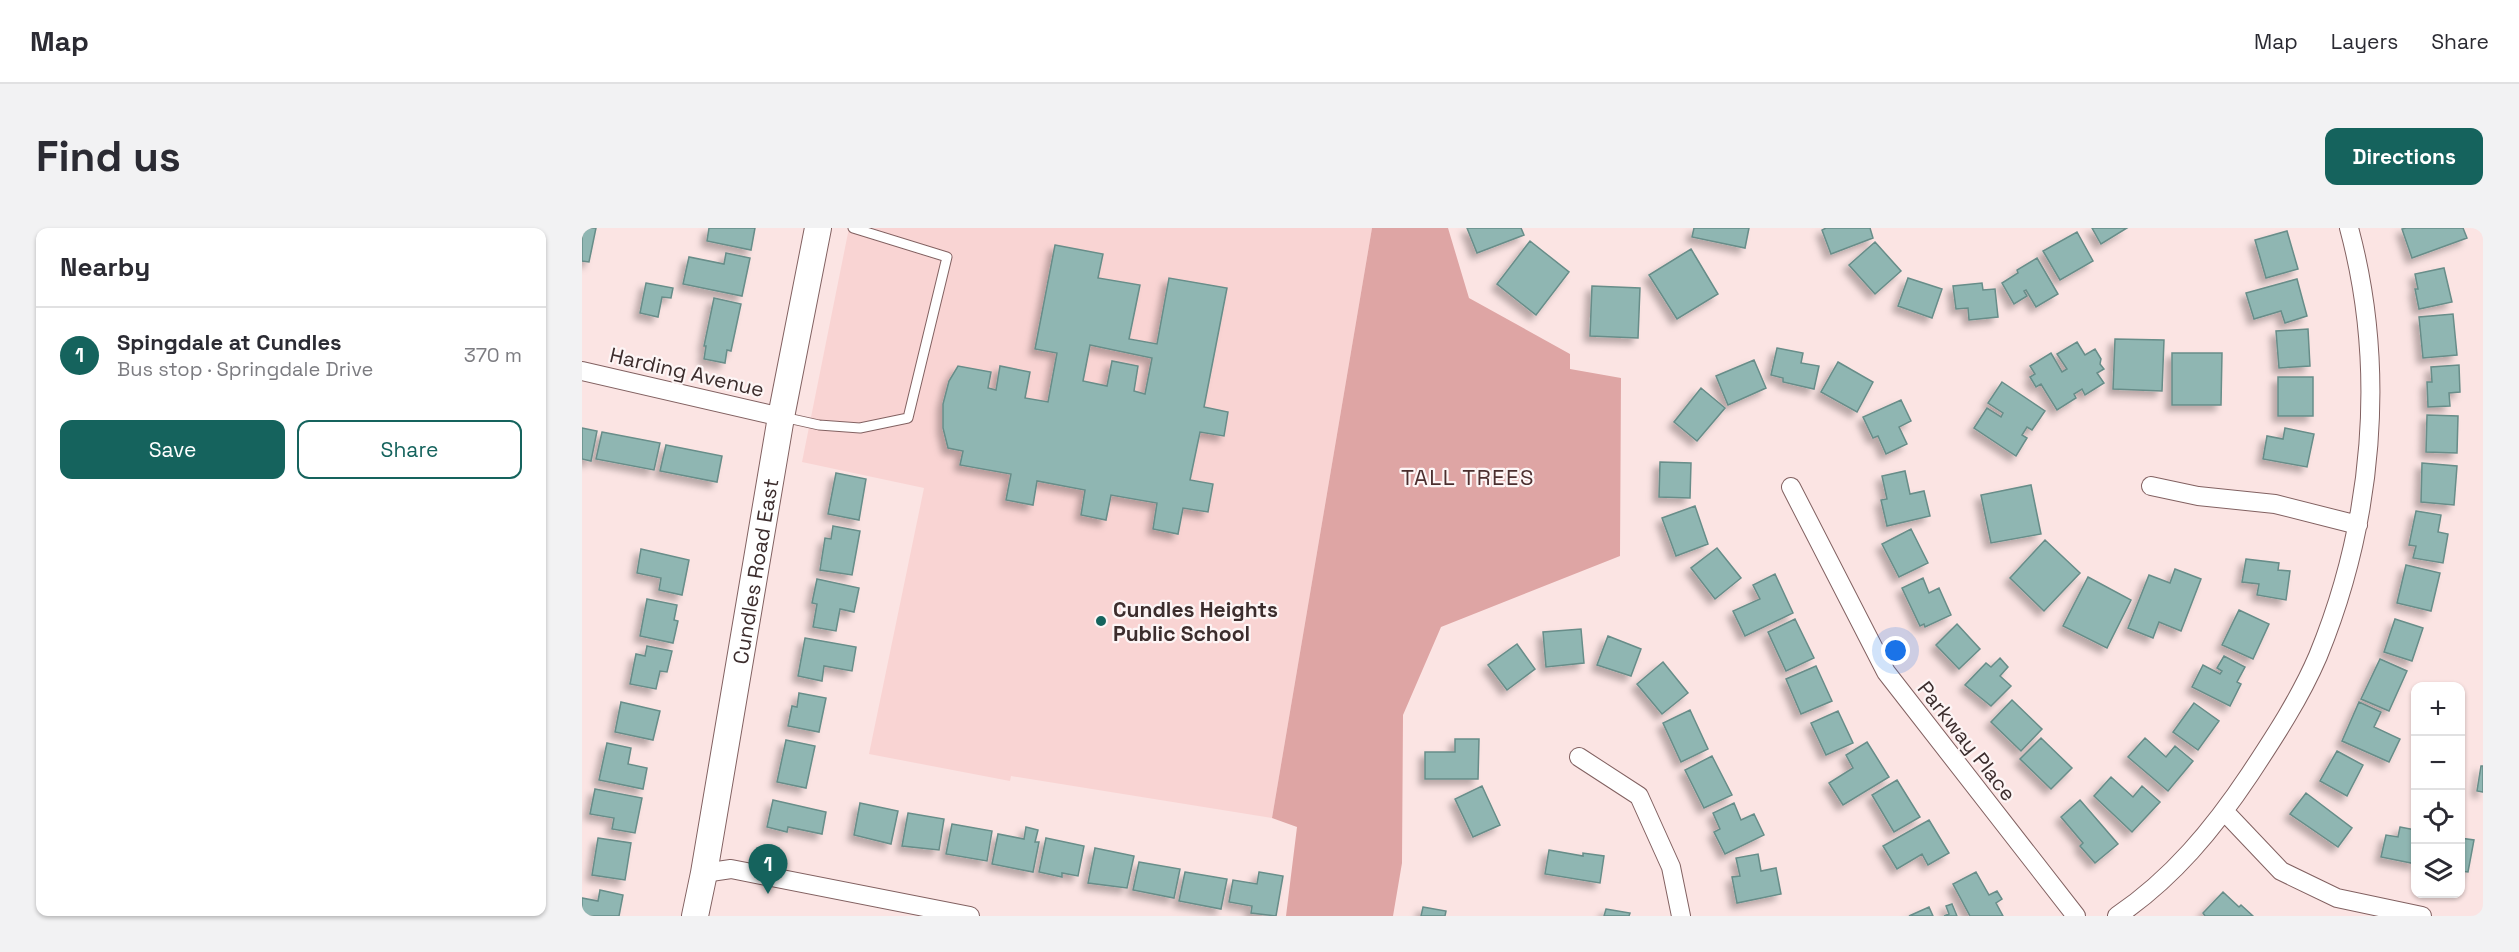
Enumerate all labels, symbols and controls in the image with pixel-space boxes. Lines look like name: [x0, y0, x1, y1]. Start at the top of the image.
text: Map: [30, 23, 89, 59]
text: Map: [2254, 28, 2298, 55]
text: Layers: [2331, 28, 2398, 55]
text: Share: [2431, 28, 2489, 55]
button: Directions: [2325, 128, 2483, 185]
text: Find us: [36, 130, 181, 183]
text: Nearby: [60, 250, 150, 284]
text: Spingdale at Cundles: [117, 328, 342, 356]
street label: Harding Avenue: [607, 341, 767, 403]
text: 1: [75, 342, 84, 368]
text: 370 m: [464, 342, 522, 368]
text: Bus stop · Springdale Drive: [117, 356, 373, 382]
button: Save: [60, 420, 285, 479]
button: Share: [297, 420, 522, 479]
district label: TALL TREES: [1401, 463, 1535, 491]
street label: Cundles Road East: [726, 476, 784, 666]
place label: Cundles Heights Public School: [1113, 596, 1278, 647]
marker: Cundles Heights Public School: [1094, 614, 1108, 628]
your location: [1881, 636, 1910, 665]
street label: Parkway Place: [1912, 676, 2022, 806]
map controls: [2411, 682, 2465, 898]
button: +: [2411, 682, 2465, 736]
button: −: [2411, 736, 2465, 790]
button: locate: [2411, 790, 2465, 844]
pin: 1: [748, 844, 788, 894]
button: layers: [2411, 844, 2465, 898]

